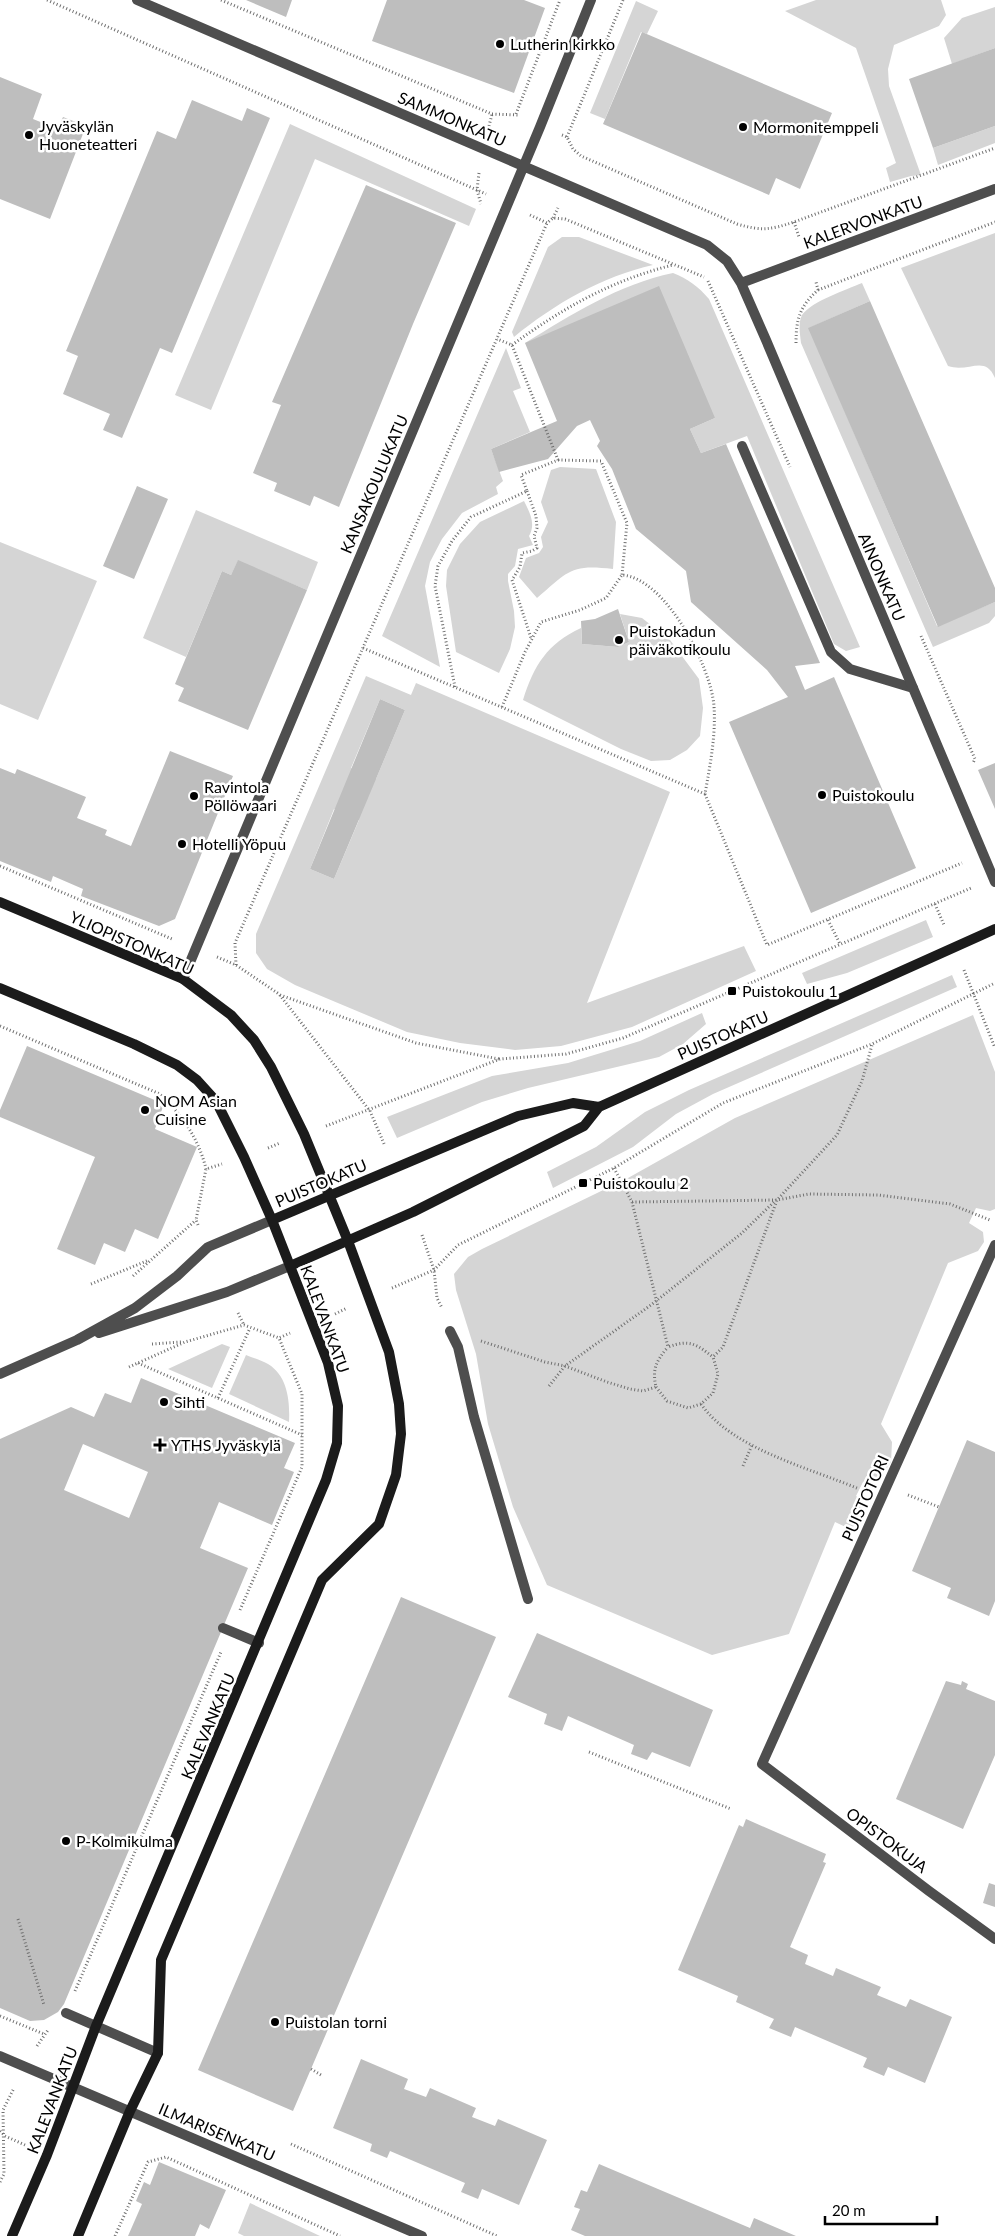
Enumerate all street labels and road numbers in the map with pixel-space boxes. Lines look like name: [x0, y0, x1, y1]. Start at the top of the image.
street label: SAMMONKATU: [395, 87, 509, 150]
street label: KALERVONKATU: [801, 191, 925, 252]
street label: KANSAKOULUKATU: [336, 412, 411, 556]
street label: AINONKATU: [855, 530, 910, 624]
street label: YLIOPISTONKATU: [67, 907, 197, 978]
street label: PUISTOKATU: [674, 1006, 771, 1063]
street label: PUISTOKATU: [272, 1155, 370, 1210]
street label: KALEVANKATU: [297, 1262, 354, 1375]
street label: PUISTOTORI: [837, 1452, 892, 1544]
street label: KALEVANKATU: [177, 1670, 238, 1782]
street label: OPISTOKUJA: [843, 1803, 932, 1876]
street label: KALEVANKATU: [22, 2043, 81, 2156]
street label: ILMARISENKATU: [156, 2098, 278, 2165]

